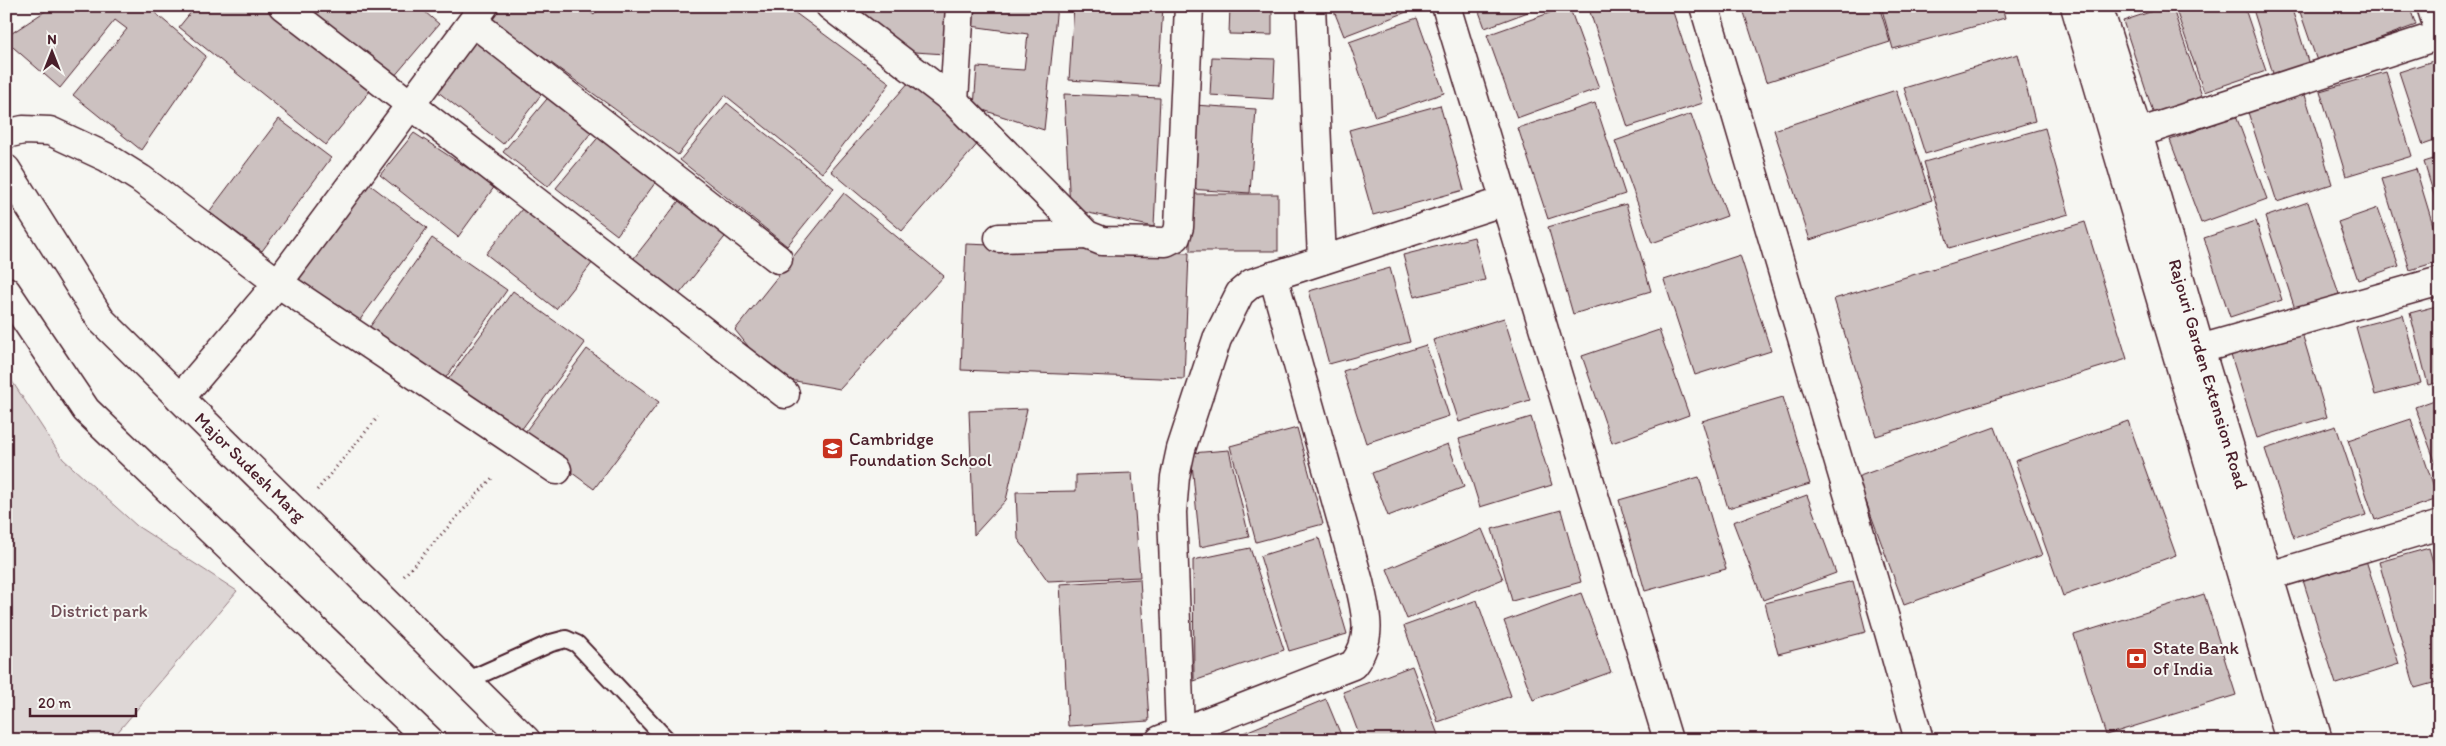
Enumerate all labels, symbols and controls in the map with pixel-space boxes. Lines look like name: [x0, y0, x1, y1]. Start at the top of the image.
north arrow: [28, 28, 78, 78]
text: N: [47, 31, 57, 48]
street label: Rajouri Garden Extension Road: [2164, 256, 2253, 492]
street label: Major Sudesh Marg: [190, 408, 311, 527]
place label: Cambridge Foundation School: [849, 428, 992, 471]
school or university icon: Cambridge Foundation School: [821, 437, 845, 461]
park label: District park: [50, 600, 148, 622]
place label: State Bank of India: [2153, 637, 2240, 680]
bank icon: State Bank of India: [2125, 646, 2149, 670]
scale bar: [30, 686, 136, 718]
text: 20 m: [38, 694, 72, 712]

